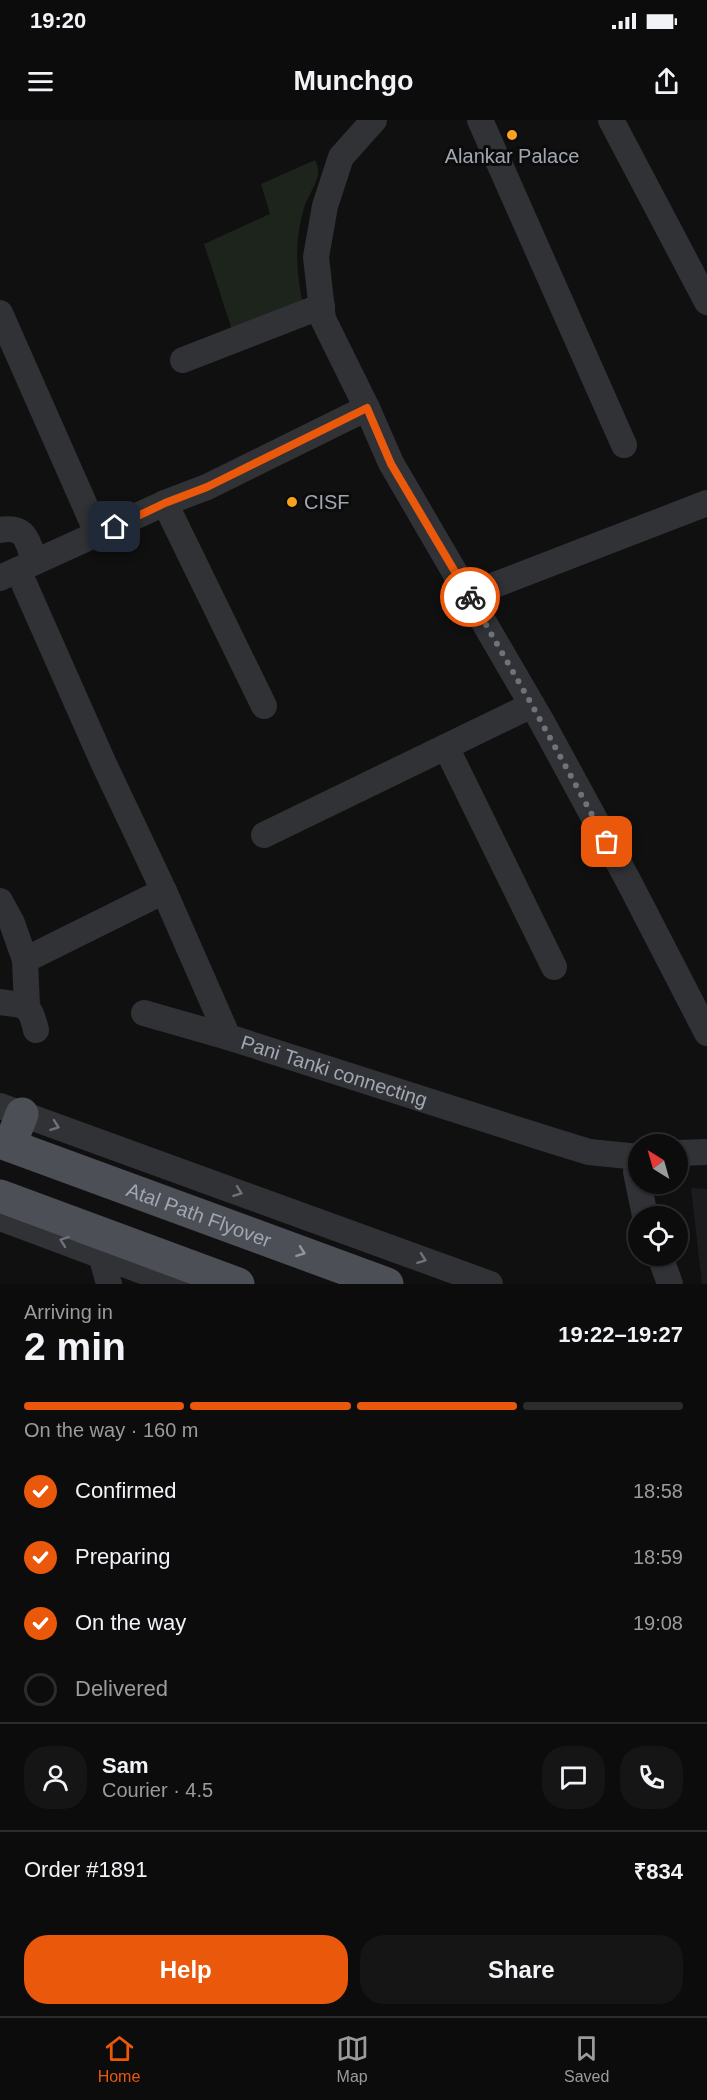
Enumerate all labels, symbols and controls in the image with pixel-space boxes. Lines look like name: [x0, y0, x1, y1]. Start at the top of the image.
text: 19:20: [30, 8, 86, 33]
icon: menu: [24, 65, 57, 98]
icon: share: [650, 65, 683, 98]
text: Munchgo: [294, 66, 413, 96]
marker: Alankar Palace: [505, 128, 519, 142]
place label: Alankar Palace: [445, 145, 579, 167]
place label: CISF: [304, 491, 350, 513]
marker: CISF: [285, 495, 299, 509]
pin: [89, 501, 140, 552]
icon: home: [98, 510, 131, 543]
courier: [440, 567, 500, 627]
icon: bike: [454, 581, 487, 614]
pin: [581, 816, 632, 867]
icon: bag: [590, 825, 623, 858]
street label: Pani Tanki connecting: [238, 1031, 430, 1111]
one-way arrow: [49, 1118, 60, 1131]
north arrow: [628, 1134, 688, 1194]
map controls: [628, 1134, 688, 1266]
street label: Atal Path Flyover: [124, 1178, 275, 1252]
one-way arrow: [232, 1185, 243, 1197]
button: locate: [628, 1206, 688, 1266]
one-way arrow: [59, 1236, 69, 1249]
one-way arrow: [295, 1245, 305, 1258]
one-way arrow: [416, 1251, 426, 1264]
text: Arriving in: [24, 1301, 113, 1323]
text: 19:22–19:27: [558, 1322, 683, 1347]
text: 2 min: [24, 1325, 126, 1368]
text: On the way · 160 m: [24, 1419, 199, 1441]
icon: check: [24, 1475, 57, 1508]
text: Confirmed: [75, 1478, 176, 1503]
text: 18:58: [633, 1480, 683, 1502]
icon: check: [24, 1541, 57, 1574]
text: Preparing: [75, 1544, 170, 1569]
text: 18:59: [633, 1546, 683, 1568]
icon: check: [24, 1607, 57, 1640]
text: On the way: [75, 1610, 186, 1635]
text: 19:08: [633, 1612, 683, 1634]
text: Delivered: [75, 1676, 168, 1701]
button: person: [24, 1746, 87, 1809]
button: chat: [542, 1746, 605, 1809]
button: phone: [620, 1746, 683, 1809]
text: Sam: [102, 1753, 148, 1778]
text: Courier · 4.5: [102, 1779, 213, 1801]
text: Order #1891: [24, 1857, 148, 1882]
text: ₹834: [634, 1859, 683, 1884]
button: Help: [24, 1935, 348, 2004]
button: Share: [360, 1935, 683, 2004]
tab: Home: [98, 2032, 140, 2086]
tab: Map: [336, 2032, 369, 2086]
tab: Saved: [564, 2032, 609, 2086]

